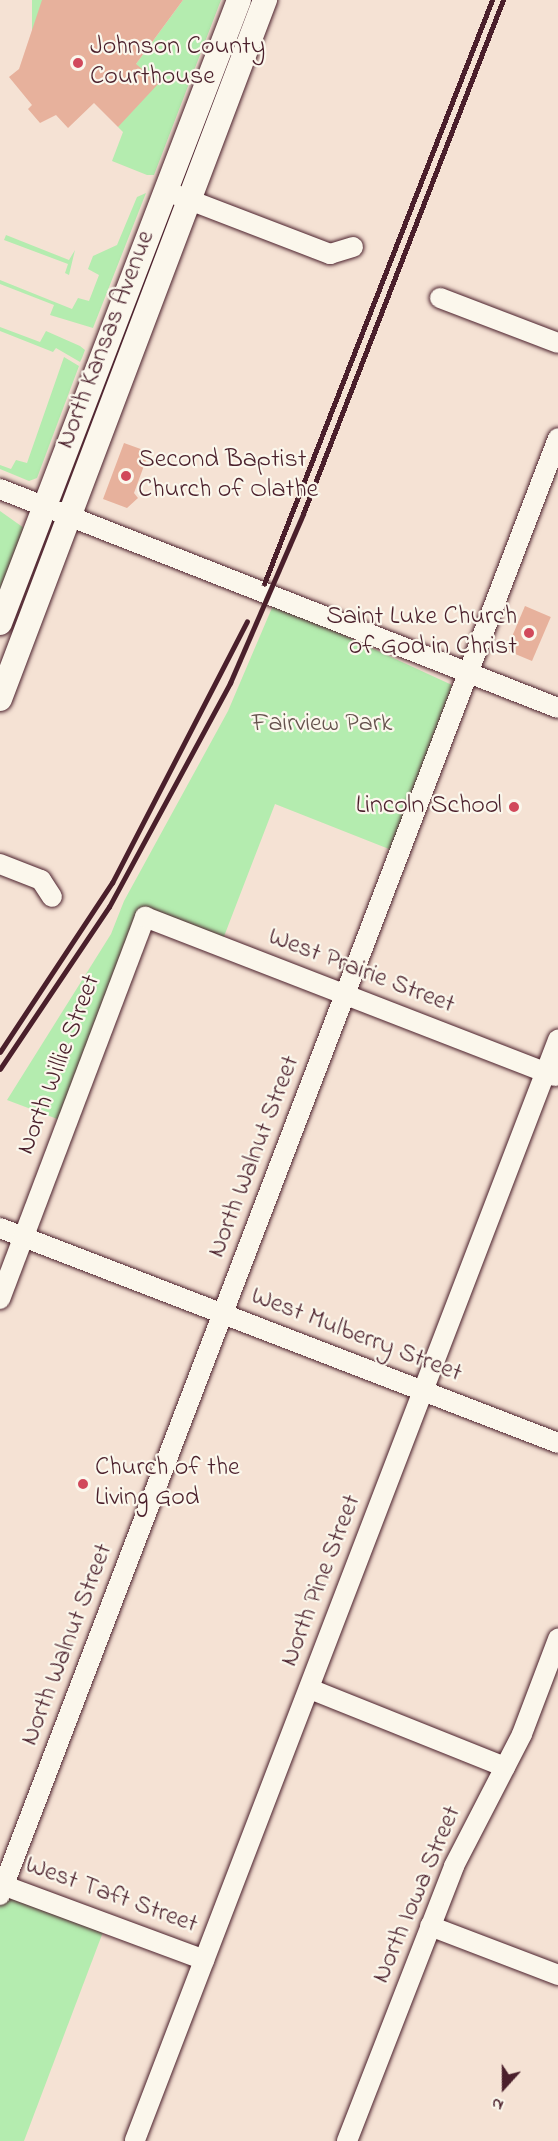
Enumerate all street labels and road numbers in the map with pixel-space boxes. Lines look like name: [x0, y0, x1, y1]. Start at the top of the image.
street label: North Kansas Avenue: [51, 227, 163, 453]
street label: West Prairie Street: [263, 922, 459, 1022]
street label: North Willie Street: [11, 971, 109, 1159]
street label: North Walnut Street: [202, 1052, 308, 1262]
street label: West Mulberry Street: [246, 1281, 466, 1391]
street label: North Pine Street: [275, 1491, 369, 1671]
street label: North Walnut Street: [15, 1540, 121, 1750]
street label: North Iowa Street: [367, 1802, 469, 1988]
street label: West Taft Street: [21, 1850, 201, 1942]

